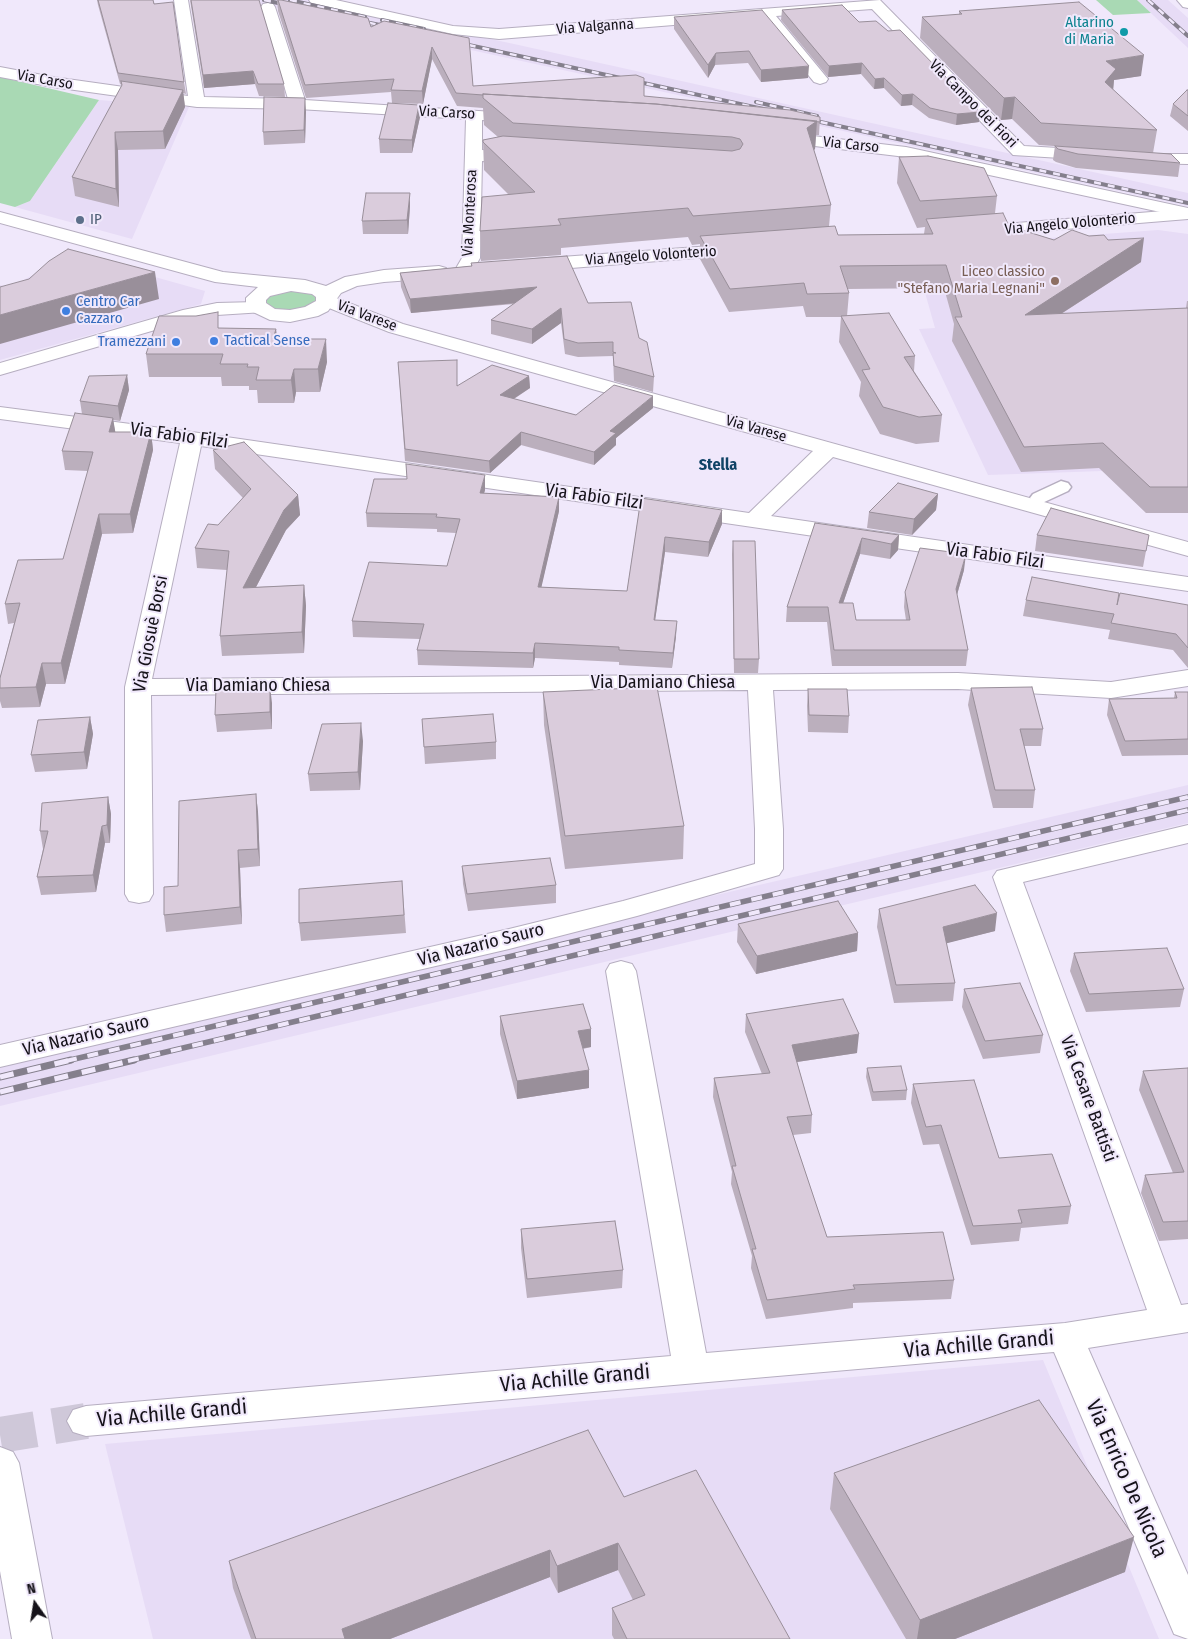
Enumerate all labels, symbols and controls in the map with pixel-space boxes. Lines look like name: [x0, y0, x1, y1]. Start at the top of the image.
place label: Altarino di Maria: [1064, 14, 1114, 49]
street label: Via Valganna: [556, 15, 634, 39]
marker: Altarino di Maria: [1118, 26, 1130, 38]
street label: Via Campo dei Fiori: [925, 56, 1021, 152]
street label: Via Carso: [16, 66, 74, 94]
street label: Via Carso: [418, 103, 476, 123]
street label: Via Carso: [822, 133, 880, 157]
street label: Via Monterosa: [459, 169, 481, 257]
street label: Via Angelo Volonterio: [1004, 209, 1136, 239]
place label: IP: [90, 211, 102, 229]
marker: IP: [74, 214, 86, 226]
street label: Via Angelo Volonterio: [585, 242, 717, 270]
place label: Liceo classico "Stefano Maria Legnani": [898, 263, 1045, 298]
marker: Liceo classico "Stefano Maria Legnani": [1049, 275, 1061, 287]
place label: Centro Car Cazzaro: [76, 293, 140, 328]
street label: Via Varese: [334, 296, 400, 336]
marker: Centro Car Cazzaro: [60, 305, 72, 317]
place label: Tactical Sense: [224, 332, 310, 350]
place label: Tramezzani: [98, 333, 166, 351]
marker: Tactical Sense: [208, 335, 220, 347]
marker: Tramezzani: [170, 336, 182, 348]
street label: Via Varese: [723, 412, 789, 446]
street label: Via Fabio Filzi: [129, 418, 229, 454]
district label: Stella: [699, 456, 737, 476]
street label: Via Fabio Filzi: [544, 479, 644, 515]
street label: Via Fabio Filzi: [945, 538, 1045, 574]
street label: Via Giosuè Borsi: [129, 574, 173, 694]
street label: Via Damiano Chiesa: [591, 672, 735, 694]
street label: Via Damiano Chiesa: [186, 675, 330, 697]
street label: Via Nazario Sauro: [416, 919, 546, 971]
street label: Via Nazario Sauro: [21, 1011, 151, 1061]
street label: Via Cesare Battisti: [1055, 1033, 1121, 1165]
street label: Via Achille Grandi: [903, 1326, 1055, 1364]
street label: Via Achille Grandi: [499, 1360, 651, 1398]
street label: Via Achille Grandi: [96, 1395, 248, 1433]
street label: Via Enrico De Nicola: [1080, 1396, 1172, 1562]
north arrow: [10, 1579, 60, 1629]
text: N: [26, 1580, 38, 1598]

